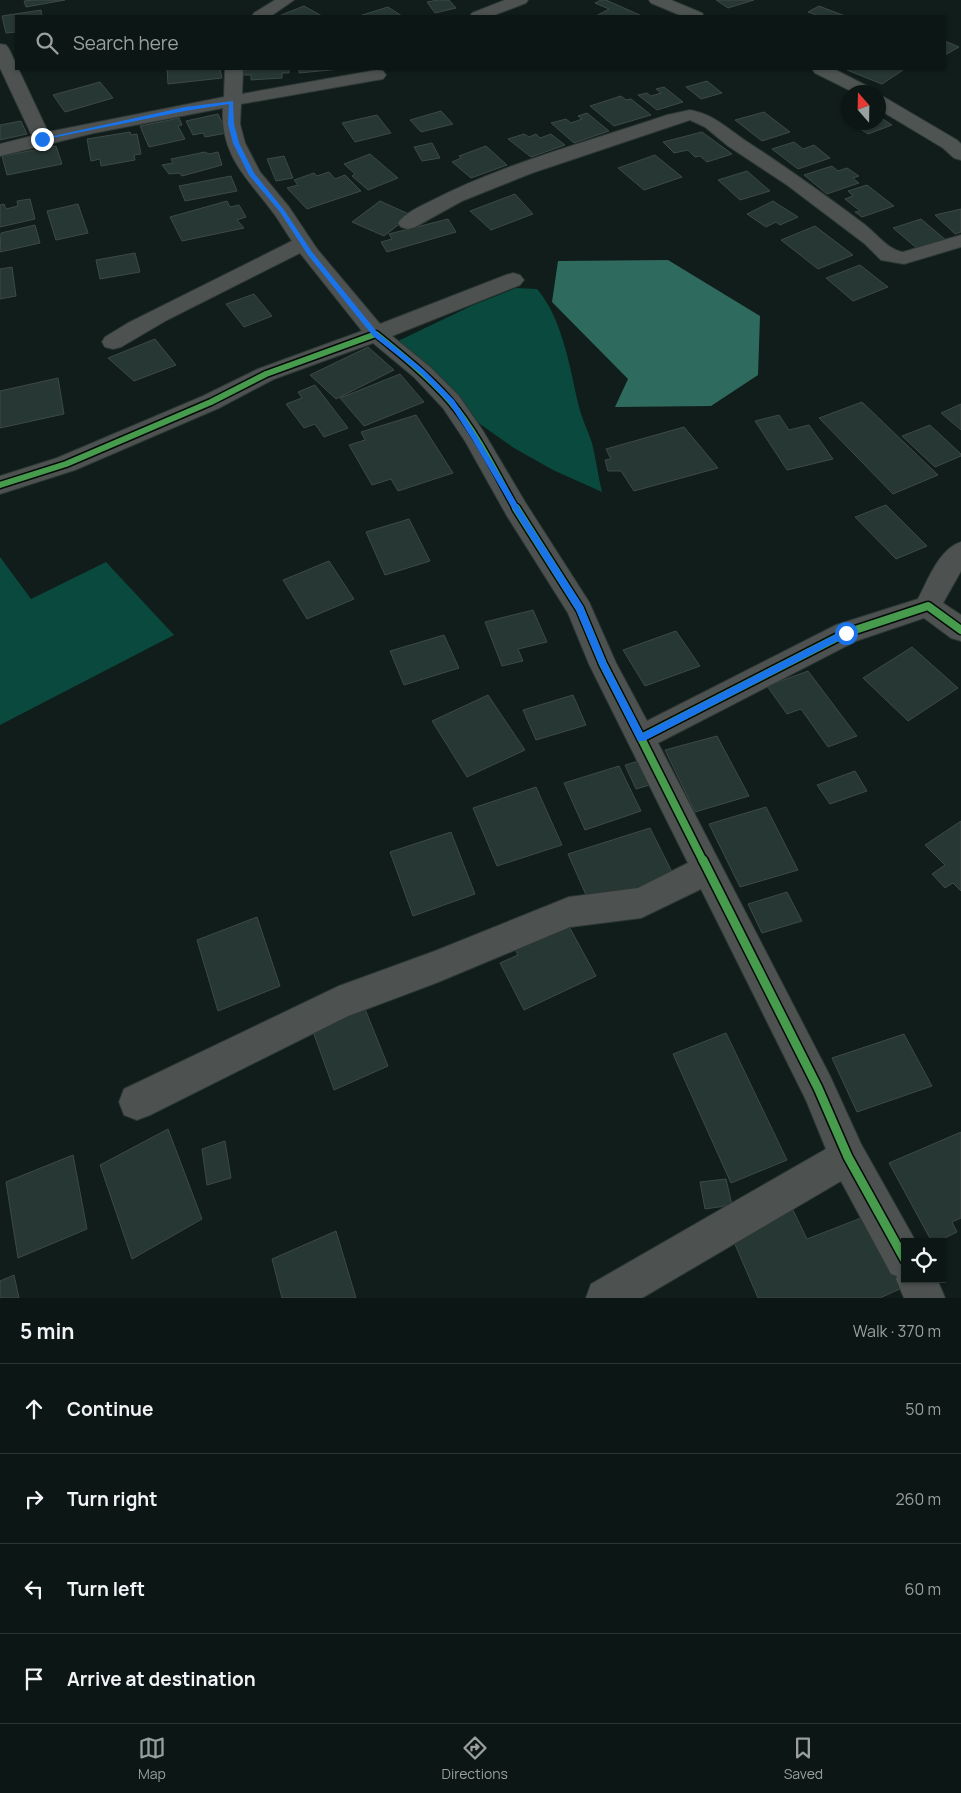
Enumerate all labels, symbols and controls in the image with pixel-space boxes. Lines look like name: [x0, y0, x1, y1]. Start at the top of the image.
search box: [15, 15, 946, 70]
icon: search: [33, 29, 61, 57]
text: Search here: [73, 30, 179, 56]
north arrow: [841, 85, 886, 130]
route end: [31, 128, 54, 151]
route start: [835, 622, 858, 645]
map controls: [901, 1238, 946, 1283]
button: locate: [901, 1238, 946, 1283]
text: 5 min: [20, 1317, 74, 1345]
text: Walk · 370 m: [853, 1320, 941, 1342]
icon: ahead: [20, 1395, 48, 1423]
text: Continue: [67, 1396, 153, 1422]
text: 50 m: [905, 1398, 941, 1420]
icon: right: [20, 1485, 48, 1513]
text: Turn right: [67, 1486, 157, 1512]
text: 260 m: [895, 1488, 941, 1510]
icon: left: [20, 1575, 48, 1603]
text: Turn left: [67, 1576, 145, 1602]
text: 60 m: [905, 1578, 941, 1600]
icon: arrive: [20, 1665, 48, 1693]
text: Arrive at destination: [67, 1666, 256, 1692]
tab: Map: [138, 1734, 166, 1783]
tab: Directions: [442, 1734, 508, 1783]
tab: Saved: [784, 1734, 823, 1783]

